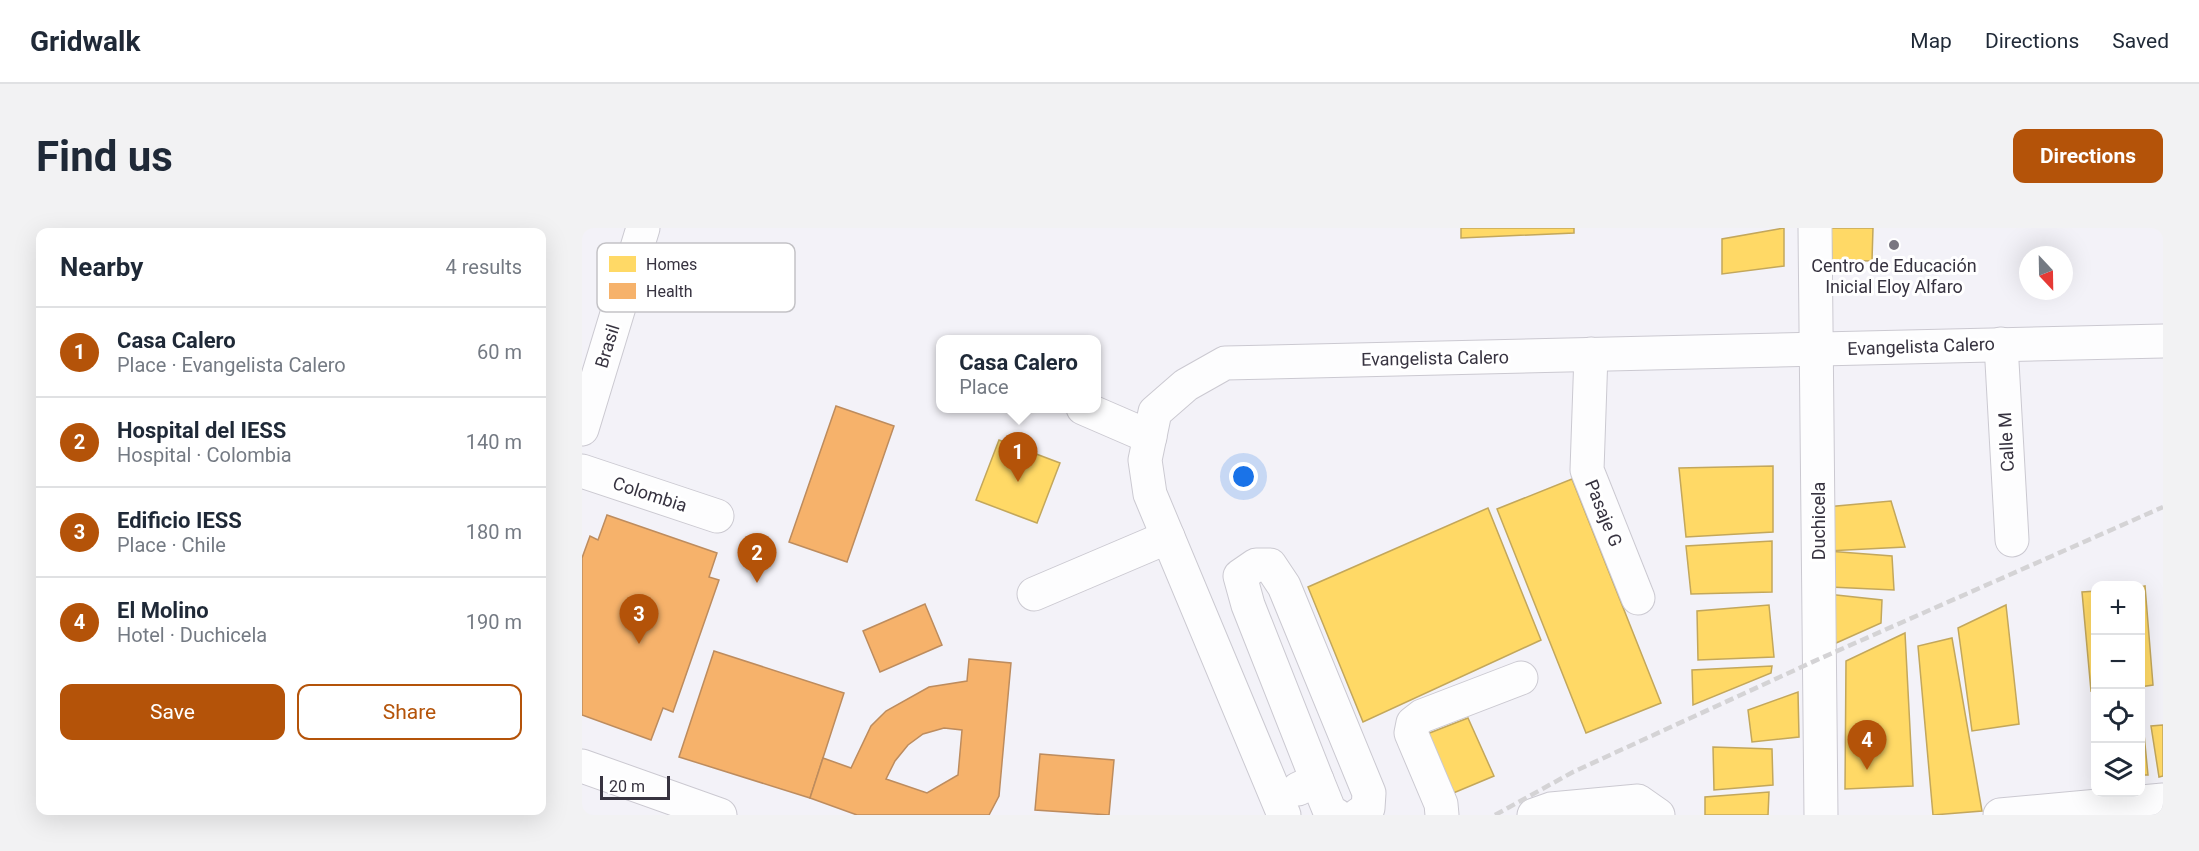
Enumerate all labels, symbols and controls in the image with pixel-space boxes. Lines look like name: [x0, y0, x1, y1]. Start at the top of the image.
text: Gridwalk: [30, 25, 140, 58]
text: Map: [1910, 29, 1952, 53]
text: Directions: [1985, 29, 2079, 53]
text: Saved: [2112, 29, 2169, 53]
button: Directions: [2013, 129, 2163, 183]
text: Find us: [36, 132, 173, 181]
marker: Centro de Educación Inicial Eloy Alfaro: [1887, 238, 1901, 252]
legend: [597, 243, 795, 312]
north arrow: [2019, 246, 2073, 300]
text: Nearby: [60, 252, 143, 282]
text: 4 results: [446, 255, 522, 279]
text: Homes: [646, 255, 697, 274]
place label: Centro de Educación Inicial Eloy Alfaro: [1811, 255, 1977, 297]
text: Health: [646, 282, 693, 301]
street label: Brasil: [590, 322, 624, 370]
text: Casa Calero: [117, 328, 236, 353]
street label: Evangelista Calero: [1847, 333, 1995, 359]
popup: [936, 335, 1101, 413]
text: 1: [74, 340, 85, 364]
text: 60 m: [477, 340, 522, 364]
street label: Evangelista Calero: [1361, 346, 1509, 370]
text: Casa Calero: [959, 350, 1078, 375]
text: Place · Evangelista Calero: [117, 353, 346, 377]
text: Place: [959, 375, 1009, 399]
street label: Calle M: [1994, 411, 2018, 473]
text: Hospital del IESS: [117, 418, 286, 443]
text: 2: [74, 430, 85, 454]
text: 140 m: [466, 430, 522, 454]
pin: 1: [998, 432, 1038, 482]
text: Hospital · Colombia: [117, 443, 292, 467]
your location: [1229, 462, 1258, 491]
street label: Colombia: [610, 472, 690, 516]
street label: Pasaje G: [1581, 476, 1627, 550]
street label: Duchicela: [1808, 482, 1829, 560]
text: Edificio IESS: [117, 508, 242, 533]
text: 3: [74, 520, 85, 544]
text: 180 m: [466, 520, 522, 544]
text: Place · Chile: [117, 533, 226, 557]
pin: 2: [738, 534, 777, 583]
map controls: [2091, 581, 2145, 797]
button: +: [2091, 581, 2145, 635]
pin: 3: [620, 594, 658, 644]
text: El Molino: [117, 598, 209, 623]
text: 4: [74, 610, 85, 634]
text: 190 m: [466, 610, 522, 634]
text: Hotel · Duchicela: [117, 623, 267, 647]
button: −: [2091, 635, 2145, 689]
button: Save: [60, 684, 285, 740]
button: Share: [297, 684, 522, 740]
button: locate: [2091, 689, 2145, 743]
pin: 4: [1848, 720, 1886, 770]
button: layers: [2091, 743, 2145, 797]
scale bar: [600, 773, 670, 800]
text: 20 m: [609, 777, 645, 796]

